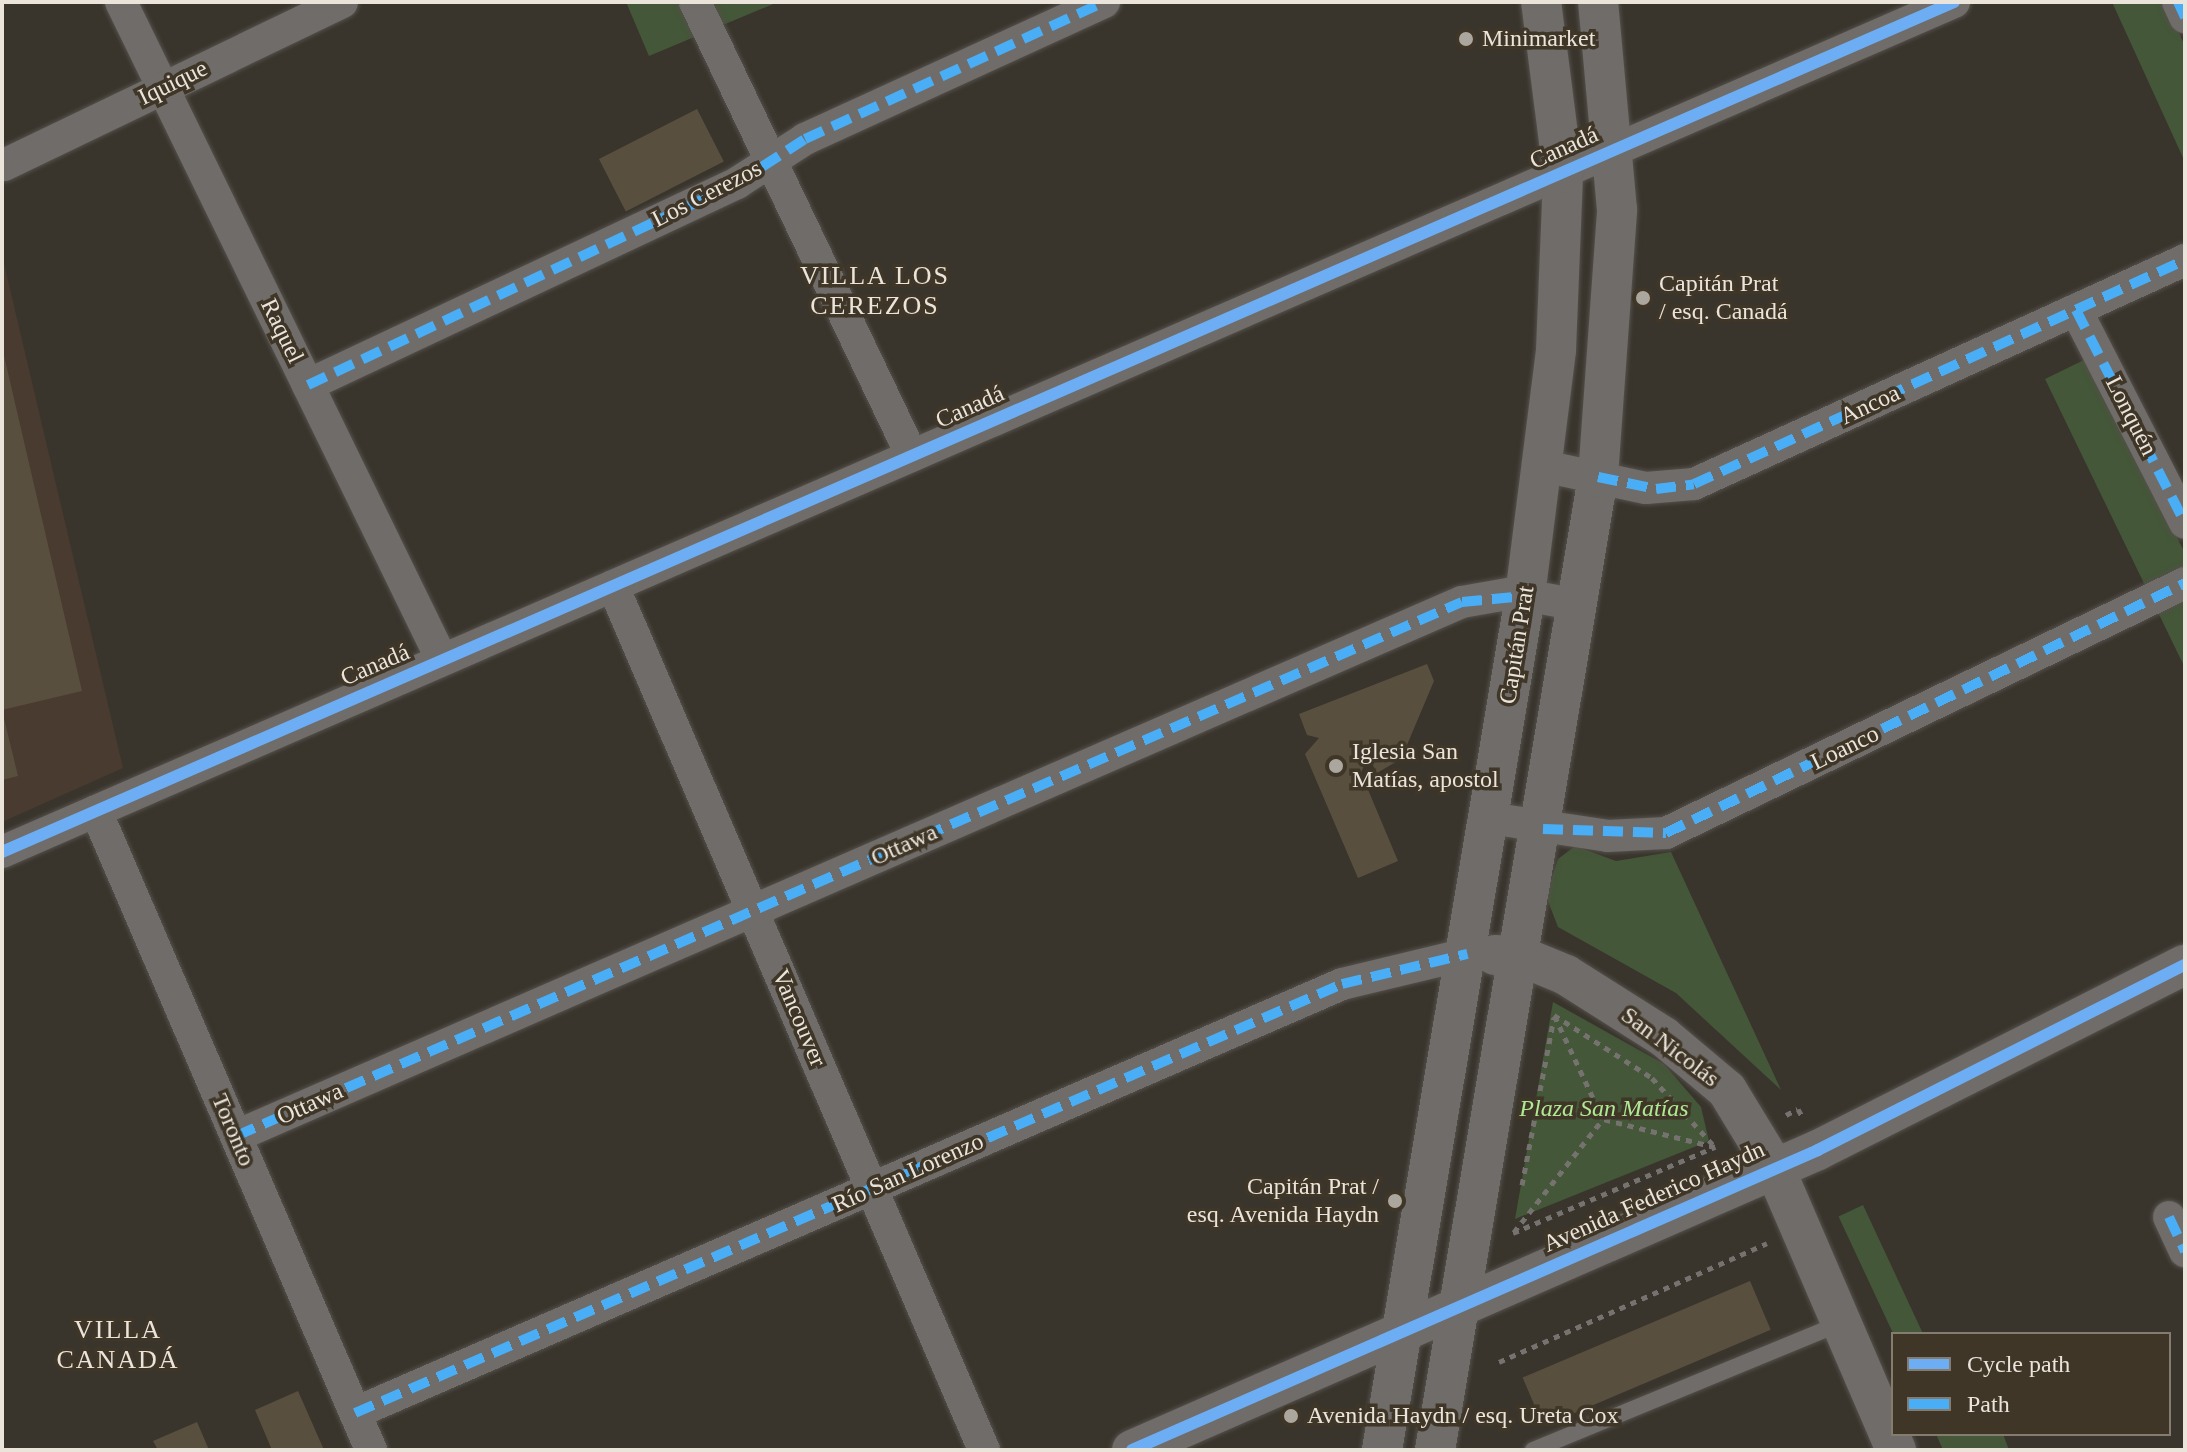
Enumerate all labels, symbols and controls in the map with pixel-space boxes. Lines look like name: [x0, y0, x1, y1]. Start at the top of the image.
place label: Minimarket: [1482, 25, 1595, 53]
marker: Minimarket: [1457, 30, 1475, 48]
street label: Iquique: [134, 54, 212, 112]
street label: Canadá: [1525, 120, 1603, 176]
street label: Los Cerezos: [647, 154, 767, 234]
district label: VILLA LOS CEREZOS: [799, 260, 951, 322]
place label: Capitán Prat / esq. Canadá: [1659, 270, 1788, 326]
marker: Capitán Prat / esq. Canadá: [1634, 289, 1652, 307]
street label: Raquel: [254, 294, 310, 368]
street label: Lonquén: [2099, 371, 2163, 461]
street label: Canadá: [931, 379, 1009, 435]
street label: Ancoa: [1836, 379, 1904, 431]
street label: Capitán Prat: [1493, 584, 1541, 706]
street label: Canadá: [336, 638, 414, 692]
street label: Loanco: [1806, 719, 1884, 777]
place label: Iglesia San Matías, apostol: [1352, 738, 1499, 794]
marker: Iglesia San Matías, apostol: [1327, 757, 1345, 775]
street label: Ottawa: [866, 818, 942, 872]
street label: Vancouver: [766, 965, 832, 1071]
street label: San Nicolás: [1615, 1001, 1725, 1093]
street label: Ottawa: [272, 1077, 348, 1131]
street label: Toronto: [205, 1090, 261, 1170]
park label: Plaza San Matías: [1519, 1095, 1689, 1123]
street label: Río San Lorenzo: [828, 1127, 988, 1219]
street label: Avenida Federico Haydn: [1539, 1135, 1769, 1259]
place label: Capitán Prat / esq. Avenida Haydn: [1186, 1173, 1379, 1229]
marker: Capitán Prat / esq. Avenida Haydn: [1386, 1192, 1404, 1210]
district label: VILLA CANADÁ: [56, 1314, 180, 1376]
legend: [1891, 1332, 2171, 1436]
text: Cycle path: [1967, 1351, 2070, 1377]
text: Path: [1967, 1391, 2010, 1417]
place label: Avenida Haydn / esq. Ureta Cox: [1307, 1402, 1618, 1430]
marker: Avenida Haydn / esq. Ureta Cox: [1282, 1407, 1300, 1425]

